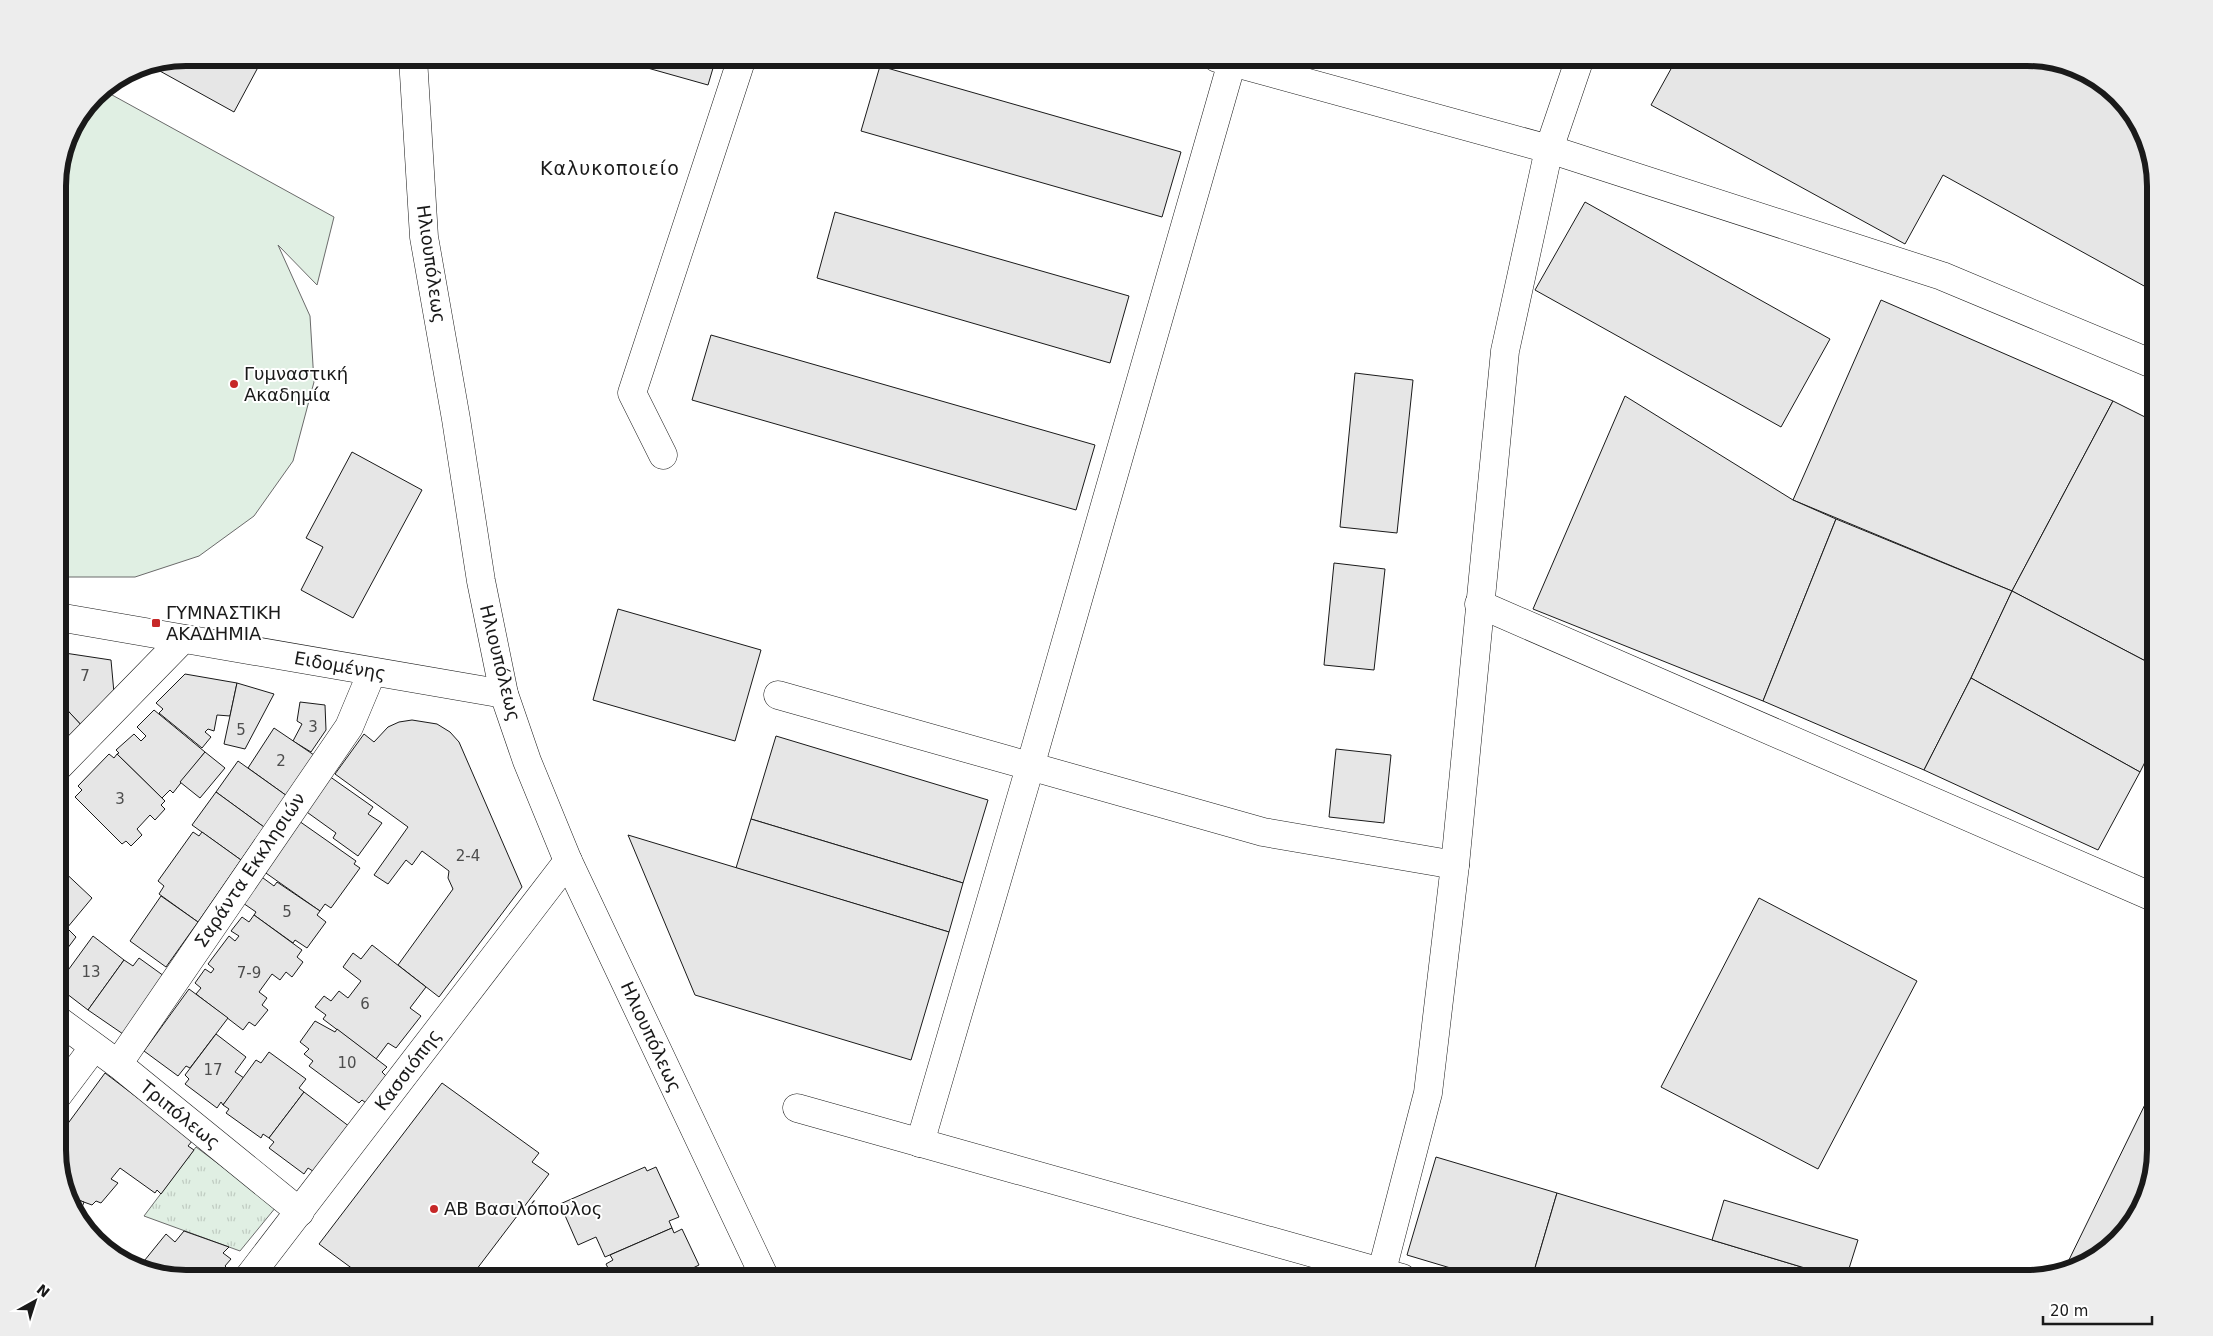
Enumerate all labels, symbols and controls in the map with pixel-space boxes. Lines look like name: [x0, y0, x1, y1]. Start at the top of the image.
district label: Καλυκοποιείο: [540, 157, 680, 179]
street label: Ηλιουπόλεως: [413, 203, 450, 325]
place label: Γυμναστική Ακαδημία: [244, 363, 348, 405]
marker: Γυμναστική Ακαδημία: [228, 378, 240, 390]
place label: ΓΥΜΝΑΣΤΙΚΗ ΑΚΑΔΗΜΙΑ: [166, 602, 281, 644]
street label: Ηλιουπόλεως: [476, 602, 525, 723]
marker: ΓΥΜΝΑΣΤΙΚΗ ΑΚΑΔΗΜΙΑ: [150, 617, 162, 629]
street label: Ειδομένης: [293, 647, 388, 684]
house number: 7: [80, 667, 90, 685]
house number: 3: [308, 718, 318, 736]
house number: 5: [236, 721, 246, 739]
house number: 2: [276, 752, 286, 770]
street label: Σαράντα Εκκλησιών: [190, 788, 309, 951]
house number: 3: [115, 790, 125, 808]
house number: 2-4: [456, 847, 480, 865]
house number: 5: [282, 903, 292, 921]
house number: 13: [81, 963, 101, 981]
house number: 7-9: [237, 964, 261, 982]
street label: Ηλιουπόλεως: [617, 978, 686, 1095]
house number: 6: [360, 995, 370, 1013]
street label: Κασσιόπης: [370, 1025, 445, 1115]
house number: 10: [337, 1054, 357, 1072]
house number: 17: [203, 1061, 223, 1079]
street label: Τριπόλεως: [135, 1075, 224, 1153]
place label: ΑΒ Βασιλόπουλος: [444, 1198, 602, 1219]
marker: ΑΒ Βασιλόπουλος: [428, 1203, 440, 1215]
north arrow: [10, 1276, 60, 1326]
text: N: [34, 1281, 53, 1301]
scale bar: [2043, 1294, 2152, 1326]
text: 20 m: [2050, 1302, 2088, 1320]

